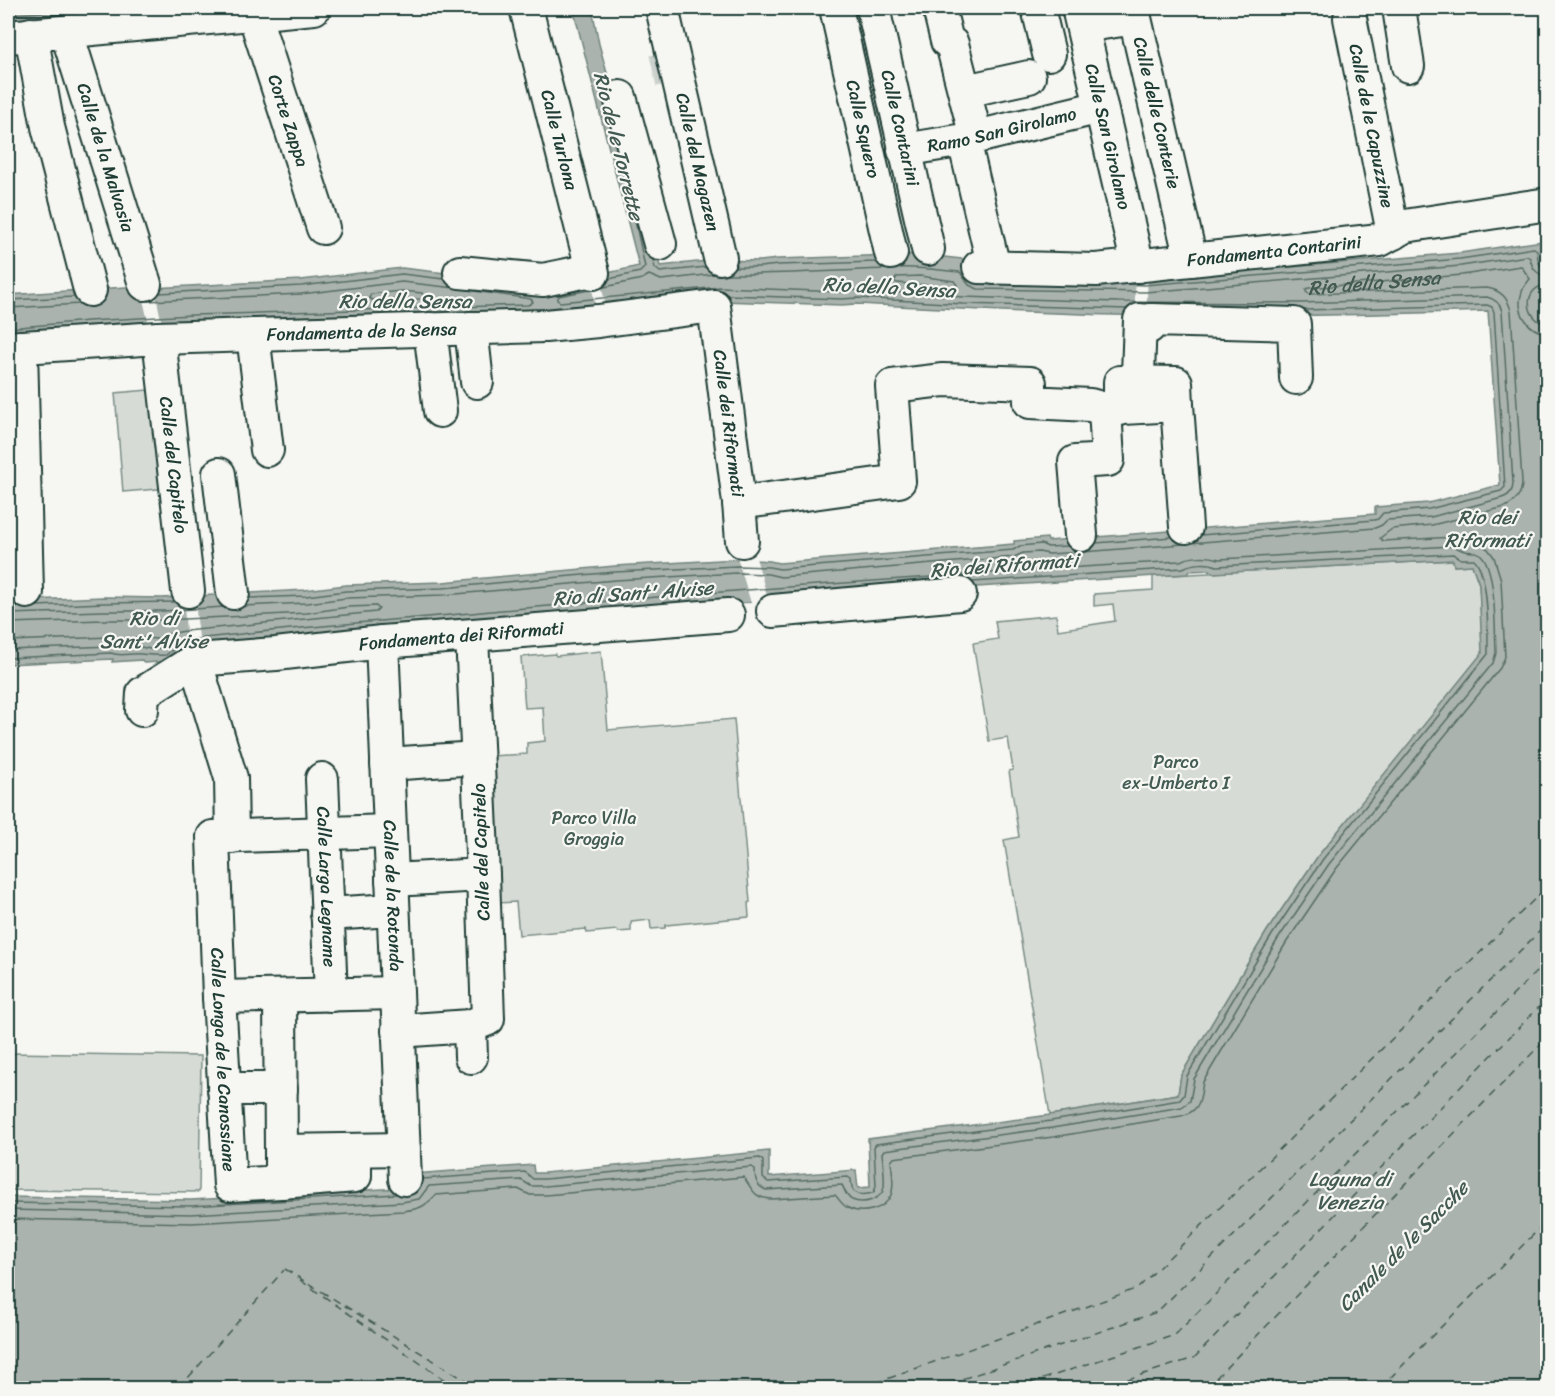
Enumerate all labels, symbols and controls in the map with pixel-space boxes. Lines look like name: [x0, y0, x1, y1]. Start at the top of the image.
street label: Calle delle Conterie: [1124, 34, 1190, 192]
street label: Calle de le Capuzzine: [1340, 41, 1404, 211]
street label: Calle San Girolamo: [1075, 60, 1140, 213]
street label: Calle Contarini: [872, 67, 929, 190]
water label: Rio de le Torrette: [583, 68, 654, 226]
street label: Corte Zappa: [258, 70, 318, 171]
street label: Calle Squero: [837, 77, 890, 181]
street label: Calle de la Malvasia: [67, 79, 144, 237]
street label: Calle Turlona: [531, 86, 588, 194]
street label: Calle del Magazen: [666, 89, 729, 235]
street label: Ramo San Girolamo: [925, 97, 1080, 162]
street label: Fondamenta Contarini: [1185, 226, 1364, 276]
water label: Rio della Sensa: [1307, 260, 1444, 306]
water label: Rio della Sensa: [822, 267, 958, 309]
water label: Rio della Sensa: [339, 284, 473, 319]
street label: Fondamenta de la Sensa: [266, 313, 458, 351]
street label: Calle dei Riformati: [704, 348, 754, 500]
street label: Calle del Capitelo: [150, 395, 197, 535]
water label: Rio dei Riformati: [1445, 500, 1534, 558]
water label: Rio dei Riformati: [929, 543, 1084, 588]
water label: Rio di Sant' Alvise: [552, 570, 716, 617]
water label: Rio di Sant' Alvise: [100, 601, 210, 659]
street label: Fondamenta dei Riformati: [357, 612, 566, 661]
park label: Parco ex-Umberto I: [1122, 746, 1232, 799]
street label: Calle del Capitelo: [463, 783, 499, 921]
park label: Parco Villa Groggia: [551, 802, 637, 855]
street label: Calle Larga Legname: [307, 806, 346, 968]
street label: Calle de la Rotonda: [374, 819, 412, 972]
street label: Calle Longa de le Canossiane: [201, 947, 245, 1172]
water label: Laguna di Venezia: [1309, 1162, 1396, 1220]
water label: Canale de le Sacche: [1329, 1171, 1479, 1320]

